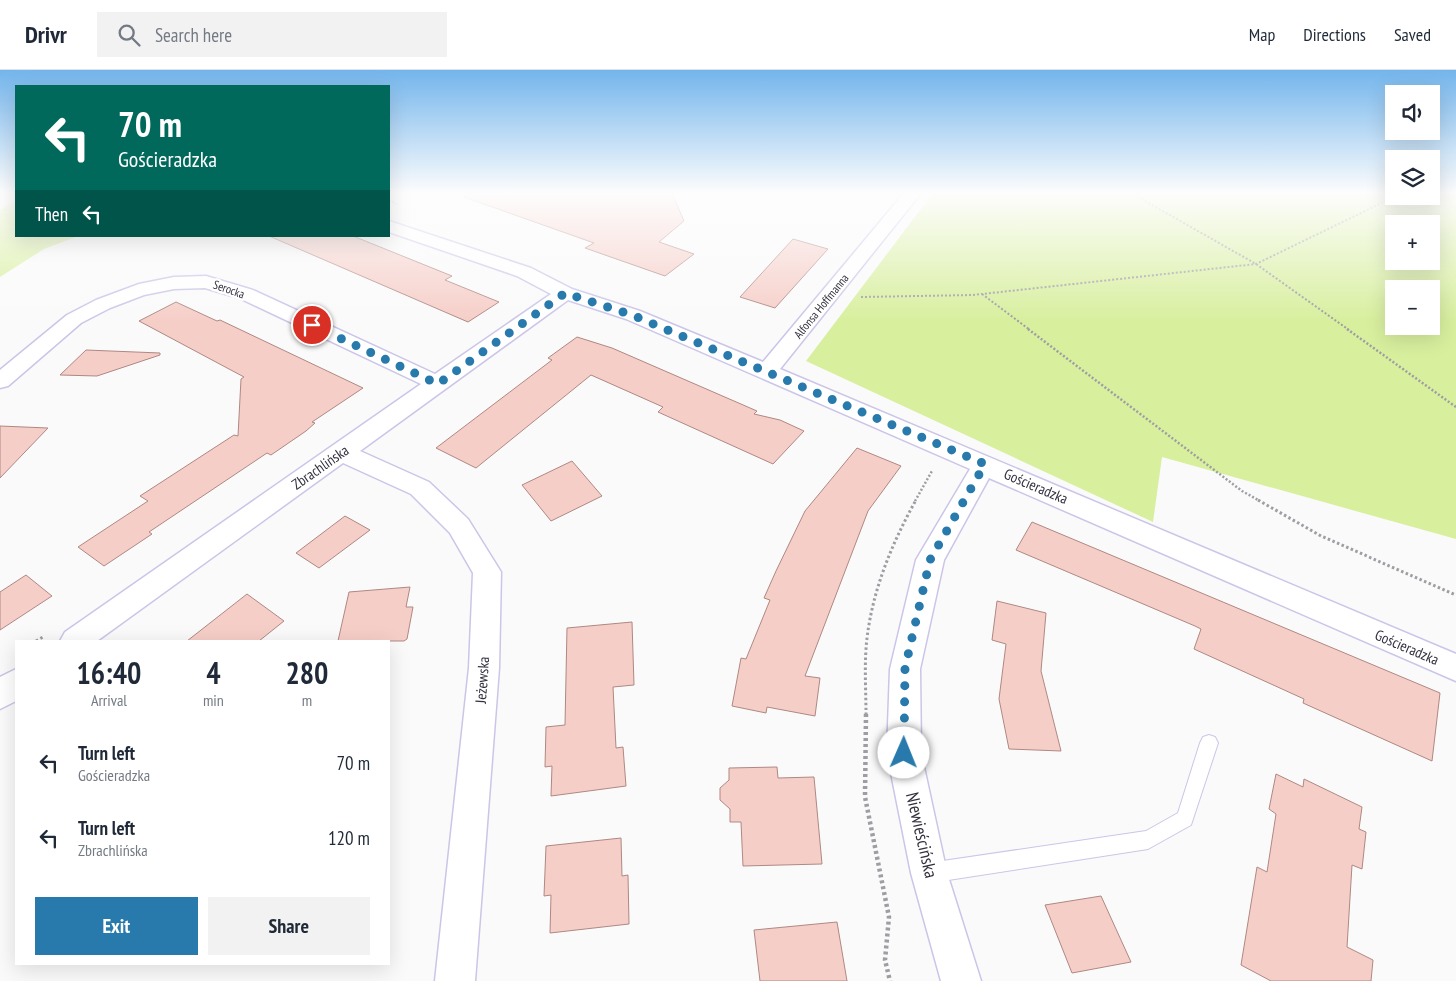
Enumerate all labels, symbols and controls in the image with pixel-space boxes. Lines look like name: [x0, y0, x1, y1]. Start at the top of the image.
search box: [97, 12, 447, 57]
text: Drivr: [25, 19, 67, 50]
icon: search: [115, 21, 143, 49]
text: Search here: [155, 23, 232, 47]
text: Map: [1249, 23, 1275, 46]
text: Directions: [1303, 23, 1366, 46]
text: Saved: [1394, 23, 1431, 46]
map controls: [1385, 85, 1440, 335]
button: sound: [1385, 85, 1440, 140]
text: 70 m: [118, 101, 182, 147]
icon: left: [35, 105, 100, 170]
text: Gościeradzka: [118, 145, 217, 173]
button: layers: [1385, 150, 1440, 205]
icon: left: [78, 200, 106, 228]
text: Then: [35, 202, 68, 226]
button: +: [1385, 215, 1440, 270]
street label: Alfonsa Hoffmanna: [790, 270, 852, 341]
street label: Serocka: [211, 277, 247, 301]
button: −: [1385, 280, 1440, 335]
pin: [291, 304, 333, 346]
icon: arrive: [298, 311, 326, 339]
street label: Zbrachlińska: [288, 440, 352, 494]
street label: Gościeradzka: [1001, 464, 1071, 508]
street label: Gościeradzka: [1372, 625, 1442, 669]
text: 16:40: [77, 653, 141, 692]
text: 4: [206, 653, 221, 692]
text: 280: [285, 653, 328, 692]
street label: Jeżewska: [471, 656, 493, 705]
text: Arrival: [91, 690, 127, 710]
text: min: [203, 690, 224, 710]
text: m: [302, 690, 312, 710]
position arrow: [877, 726, 929, 778]
text: Turn left: [78, 741, 135, 765]
icon: left: [35, 749, 63, 777]
text: 70 m: [337, 751, 370, 775]
text: Gościeradzka: [78, 765, 150, 785]
street label: Niewieścińska: [901, 790, 943, 880]
text: Turn left: [78, 816, 135, 840]
icon: left: [35, 824, 63, 852]
text: 120 m: [328, 826, 370, 850]
text: Zbrachlińska: [78, 840, 148, 860]
button: Exit: [35, 897, 198, 955]
button: Share: [208, 897, 370, 955]

